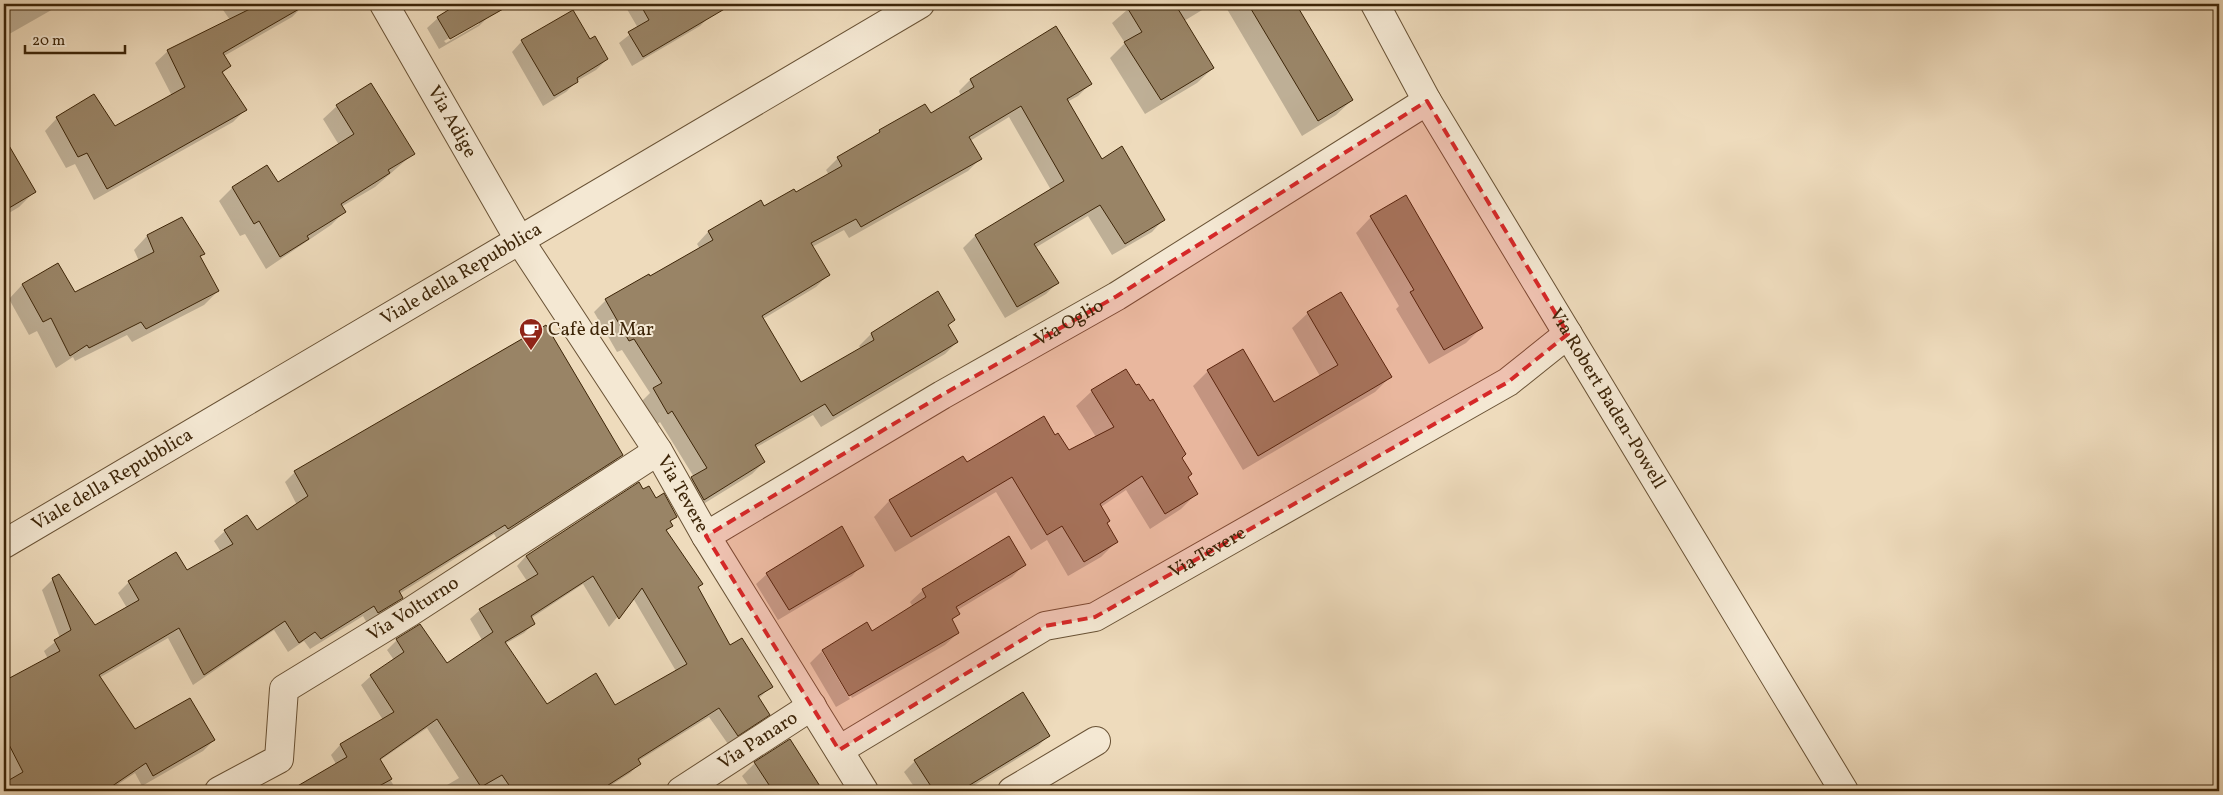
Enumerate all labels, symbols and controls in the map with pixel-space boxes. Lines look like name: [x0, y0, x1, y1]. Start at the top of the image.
scale bar: [25, 22, 125, 54]
text: 20 m: [32, 31, 65, 52]
street label: Via Adige: [421, 81, 483, 163]
street label: Viale della Repubblica: [376, 217, 547, 332]
street label: Via Oglio: [1030, 293, 1109, 353]
street label: Via Robert Baden-Powell: [1542, 304, 1672, 494]
cafe icon: Cafè del Mar: [518, 317, 544, 351]
place label: Cafè del Mar: [548, 317, 654, 343]
street label: Viale della Repubblica: [27, 422, 198, 538]
street label: Via Tevere: [650, 451, 715, 537]
street label: Via Tevere: [1164, 521, 1251, 585]
street label: Via Volturno: [362, 570, 464, 648]
street label: Via Panaro: [713, 705, 803, 776]

